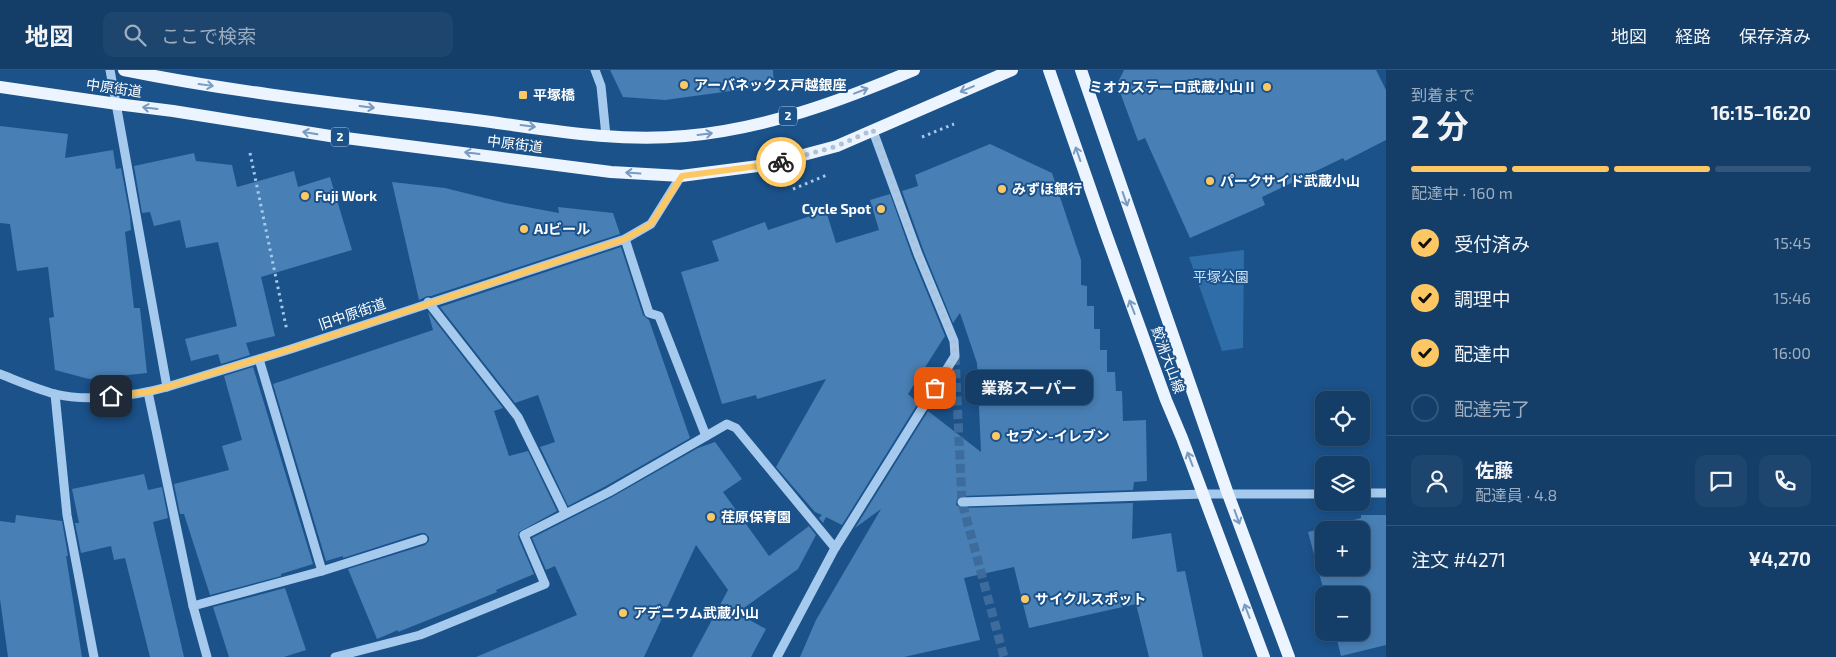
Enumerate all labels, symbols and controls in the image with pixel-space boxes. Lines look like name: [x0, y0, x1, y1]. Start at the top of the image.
search box: [103, 12, 453, 57]
text: 地図: [25, 21, 73, 50]
icon: search: [121, 21, 149, 49]
text: ここで検索: [161, 24, 256, 47]
text: 地図: [1611, 25, 1647, 47]
text: 経路: [1675, 25, 1711, 47]
text: 保存済み: [1739, 25, 1811, 47]
street label: 中原街道: [85, 75, 143, 100]
place label: アーバネックス戸越銀座: [694, 76, 847, 93]
place label: ミオカステーロ武蔵小山Ⅱ: [1089, 78, 1257, 95]
marker: アーバネックス戸越銀座: [678, 79, 690, 91]
one-way arrow: [198, 80, 214, 90]
marker: ミオカステーロ武蔵小山Ⅱ: [1261, 81, 1273, 93]
one-way arrow: [960, 85, 975, 95]
text: 到着まで: [1411, 85, 1475, 104]
place label: 平塚橋: [533, 86, 575, 103]
one-way arrow: [853, 86, 869, 95]
marker: 平塚橋: [517, 89, 529, 101]
text: 16:15–16:20: [1711, 101, 1811, 124]
one-way arrow: [359, 102, 375, 112]
one-way arrow: [142, 103, 158, 113]
road number: 2: [779, 106, 797, 126]
text: 2 分: [1411, 106, 1469, 144]
one-way arrow: [520, 121, 536, 131]
one-way arrow: [303, 128, 319, 138]
road number: 2: [331, 128, 349, 146]
one-way arrow: [697, 129, 713, 139]
street label: 中原街道: [486, 132, 544, 155]
courier: [756, 137, 806, 187]
one-way arrow: [1073, 146, 1083, 162]
one-way arrow: [464, 148, 480, 158]
icon: bike: [767, 148, 795, 176]
one-way arrow: [625, 169, 641, 178]
place label: パークサイド武蔵小山: [1220, 172, 1360, 189]
marker: パークサイド武蔵小山: [1204, 175, 1216, 187]
place label: みずほ銀行: [1012, 180, 1082, 197]
marker: みずほ銀行: [996, 183, 1008, 195]
text: 配達中 · 160 m: [1411, 183, 1513, 202]
place label: Fuji Work: [315, 187, 377, 204]
marker: Fuji Work: [299, 190, 311, 202]
one-way arrow: [1121, 191, 1130, 206]
place label: Cycle Spot: [802, 200, 871, 217]
marker: Cycle Spot: [875, 203, 887, 215]
place label: AJビール: [534, 220, 590, 237]
marker: AJビール: [518, 223, 530, 235]
icon: check: [1411, 229, 1439, 257]
text: 受付済み: [1454, 232, 1530, 255]
text: 15:45: [1774, 233, 1811, 252]
park label: 平塚公園: [1193, 268, 1249, 285]
icon: check: [1411, 284, 1439, 312]
text: 調理中: [1454, 287, 1511, 310]
text: 15:46: [1773, 288, 1811, 307]
street label: 旧中原街道: [316, 294, 388, 333]
one-way arrow: [1127, 300, 1136, 315]
street label: 鮫洲大山線: [1149, 324, 1188, 396]
icon: check: [1411, 339, 1439, 367]
text: 配達中: [1454, 342, 1511, 365]
text: 16:00: [1772, 343, 1811, 362]
pin: [914, 367, 956, 409]
callout: 業務スーパー: [965, 370, 1092, 406]
icon: bag: [921, 374, 949, 402]
pin: [90, 375, 132, 417]
text: 業務スーパー: [981, 378, 1077, 397]
icon: home: [97, 382, 125, 410]
map controls: [1315, 391, 1370, 641]
button: locate: [1315, 391, 1370, 446]
text: 配達完了: [1454, 397, 1530, 420]
place label: セブン-イレブン: [1006, 427, 1110, 444]
marker: セブン-イレブン: [990, 430, 1002, 442]
one-way arrow: [1185, 452, 1194, 468]
button: person: [1411, 455, 1463, 507]
button: chat: [1695, 455, 1747, 507]
button: phone: [1759, 455, 1811, 507]
button: layers: [1315, 456, 1370, 511]
text: 佐藤: [1475, 458, 1513, 481]
text: 配達員 · 4.8: [1475, 485, 1557, 504]
place label: 荏原保育園: [721, 508, 791, 525]
one-way arrow: [1233, 509, 1242, 525]
marker: 荏原保育園: [705, 511, 717, 523]
button: +: [1315, 521, 1370, 576]
text: ¥4,270: [1749, 547, 1811, 570]
text: 注文 #4271: [1411, 548, 1506, 571]
button: −: [1315, 586, 1370, 641]
place label: サイクルスポット: [1035, 590, 1146, 607]
marker: サイクルスポット: [1019, 593, 1031, 605]
place label: アデニウム武蔵小山: [633, 604, 759, 621]
one-way arrow: [1242, 604, 1251, 620]
marker: アデニウム武蔵小山: [617, 607, 629, 619]

